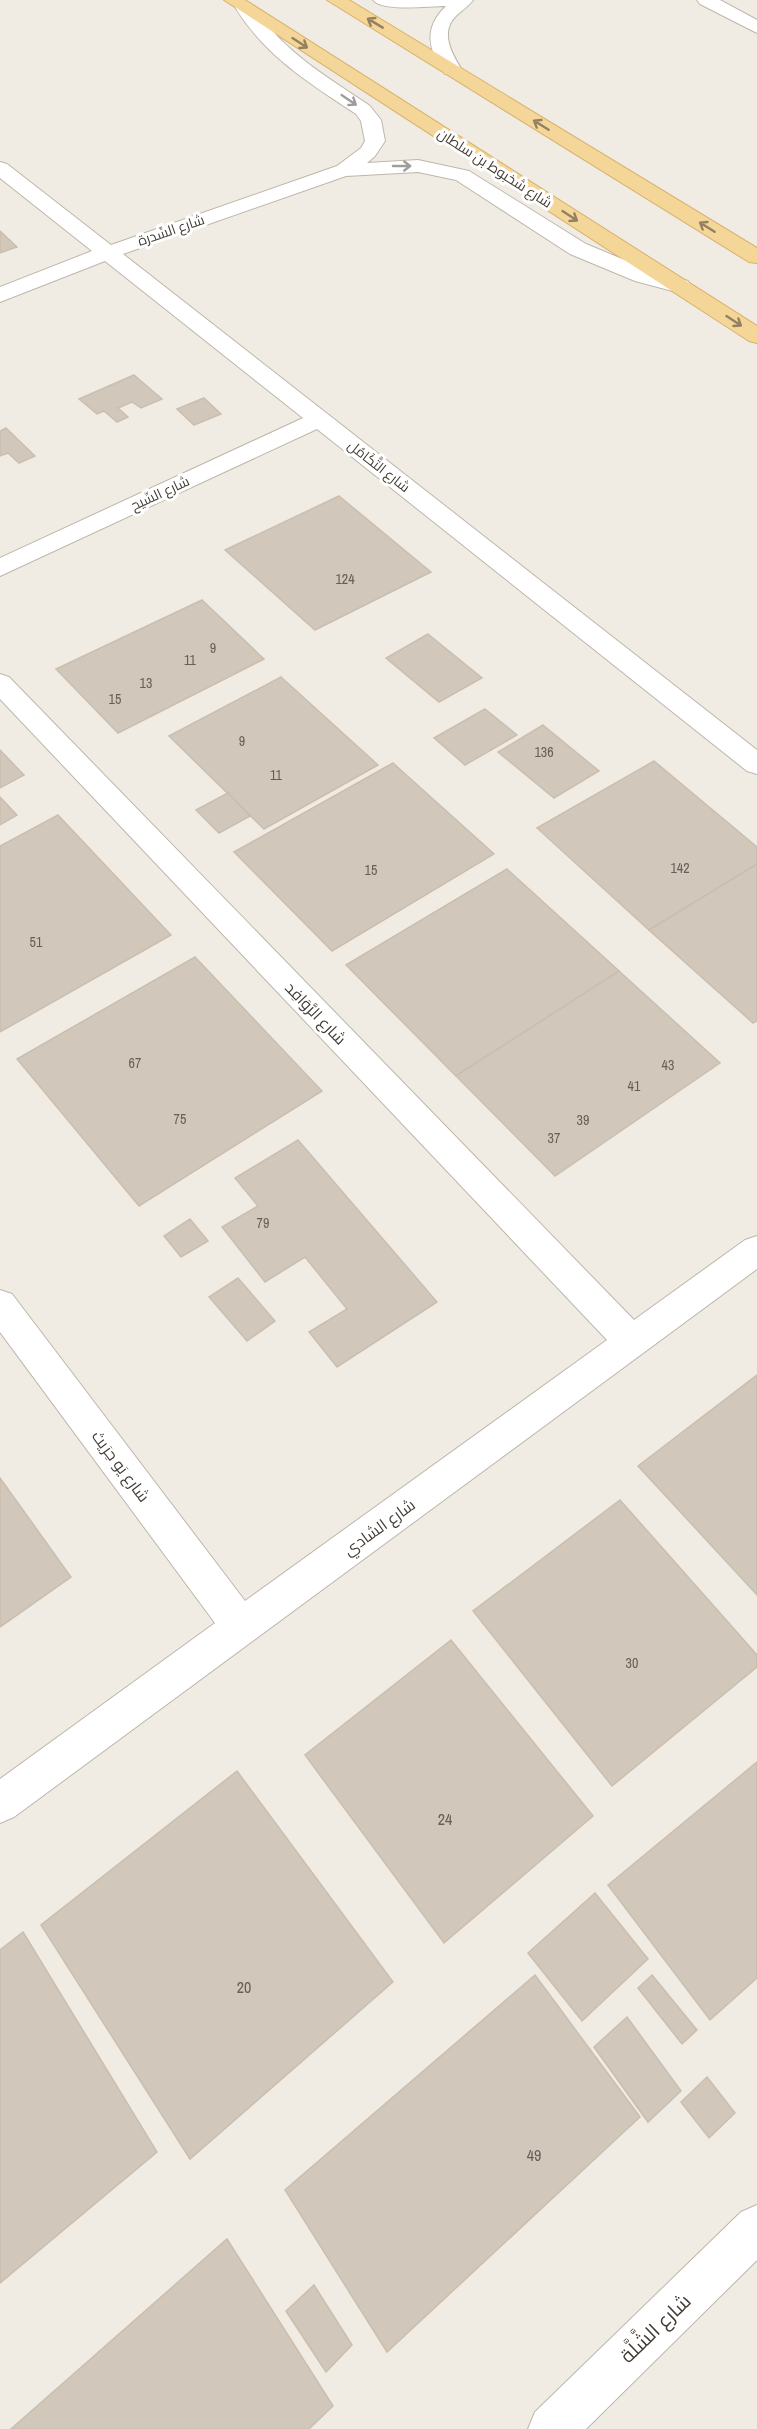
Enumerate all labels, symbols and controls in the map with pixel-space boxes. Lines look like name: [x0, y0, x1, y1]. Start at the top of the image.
one-way arrow: [367, 17, 384, 29]
one-way arrow: [291, 36, 308, 49]
one-way arrow: [340, 94, 356, 106]
one-way arrow: [533, 118, 550, 130]
street label: شارع شخبوط بن سلطان: [434, 124, 556, 212]
one-way arrow: [392, 160, 412, 172]
street label: شارع السِّدرة: [135, 210, 207, 250]
one-way arrow: [561, 210, 578, 222]
one-way arrow: [699, 220, 716, 232]
one-way arrow: [725, 316, 742, 328]
street label: شارع التَّكَامُل: [344, 435, 414, 496]
street label: شارع السِّيح: [128, 472, 192, 514]
house number: 124: [335, 570, 355, 588]
house number: 9: [210, 639, 216, 657]
house number: 11: [184, 651, 197, 669]
house number: 13: [140, 674, 152, 692]
house number: 15: [109, 690, 121, 708]
house number: 9: [239, 732, 245, 750]
house number: 136: [534, 743, 554, 761]
house number: 11: [270, 766, 283, 784]
house number: 142: [670, 859, 690, 877]
house number: 15: [365, 861, 377, 879]
house number: 51: [30, 933, 43, 951]
street label: شارع الرَّوَافِد: [280, 977, 352, 1050]
house number: 67: [129, 1054, 141, 1072]
house number: 43: [662, 1056, 674, 1074]
house number: 41: [628, 1077, 641, 1095]
house number: 75: [174, 1110, 186, 1128]
house number: 39: [577, 1111, 589, 1129]
house number: 37: [548, 1129, 560, 1147]
house number: 79: [257, 1214, 269, 1232]
street label: شارع يَو حِرَيث: [86, 1426, 155, 1507]
street label: شارع الشادي: [339, 1493, 421, 1563]
house number: 30: [626, 1654, 638, 1672]
house number: 24: [438, 1808, 452, 1830]
house number: 20: [237, 1976, 251, 1998]
house number: 49: [527, 2144, 541, 2166]
street label: شارع الشَّلَّة: [612, 2286, 697, 2369]

